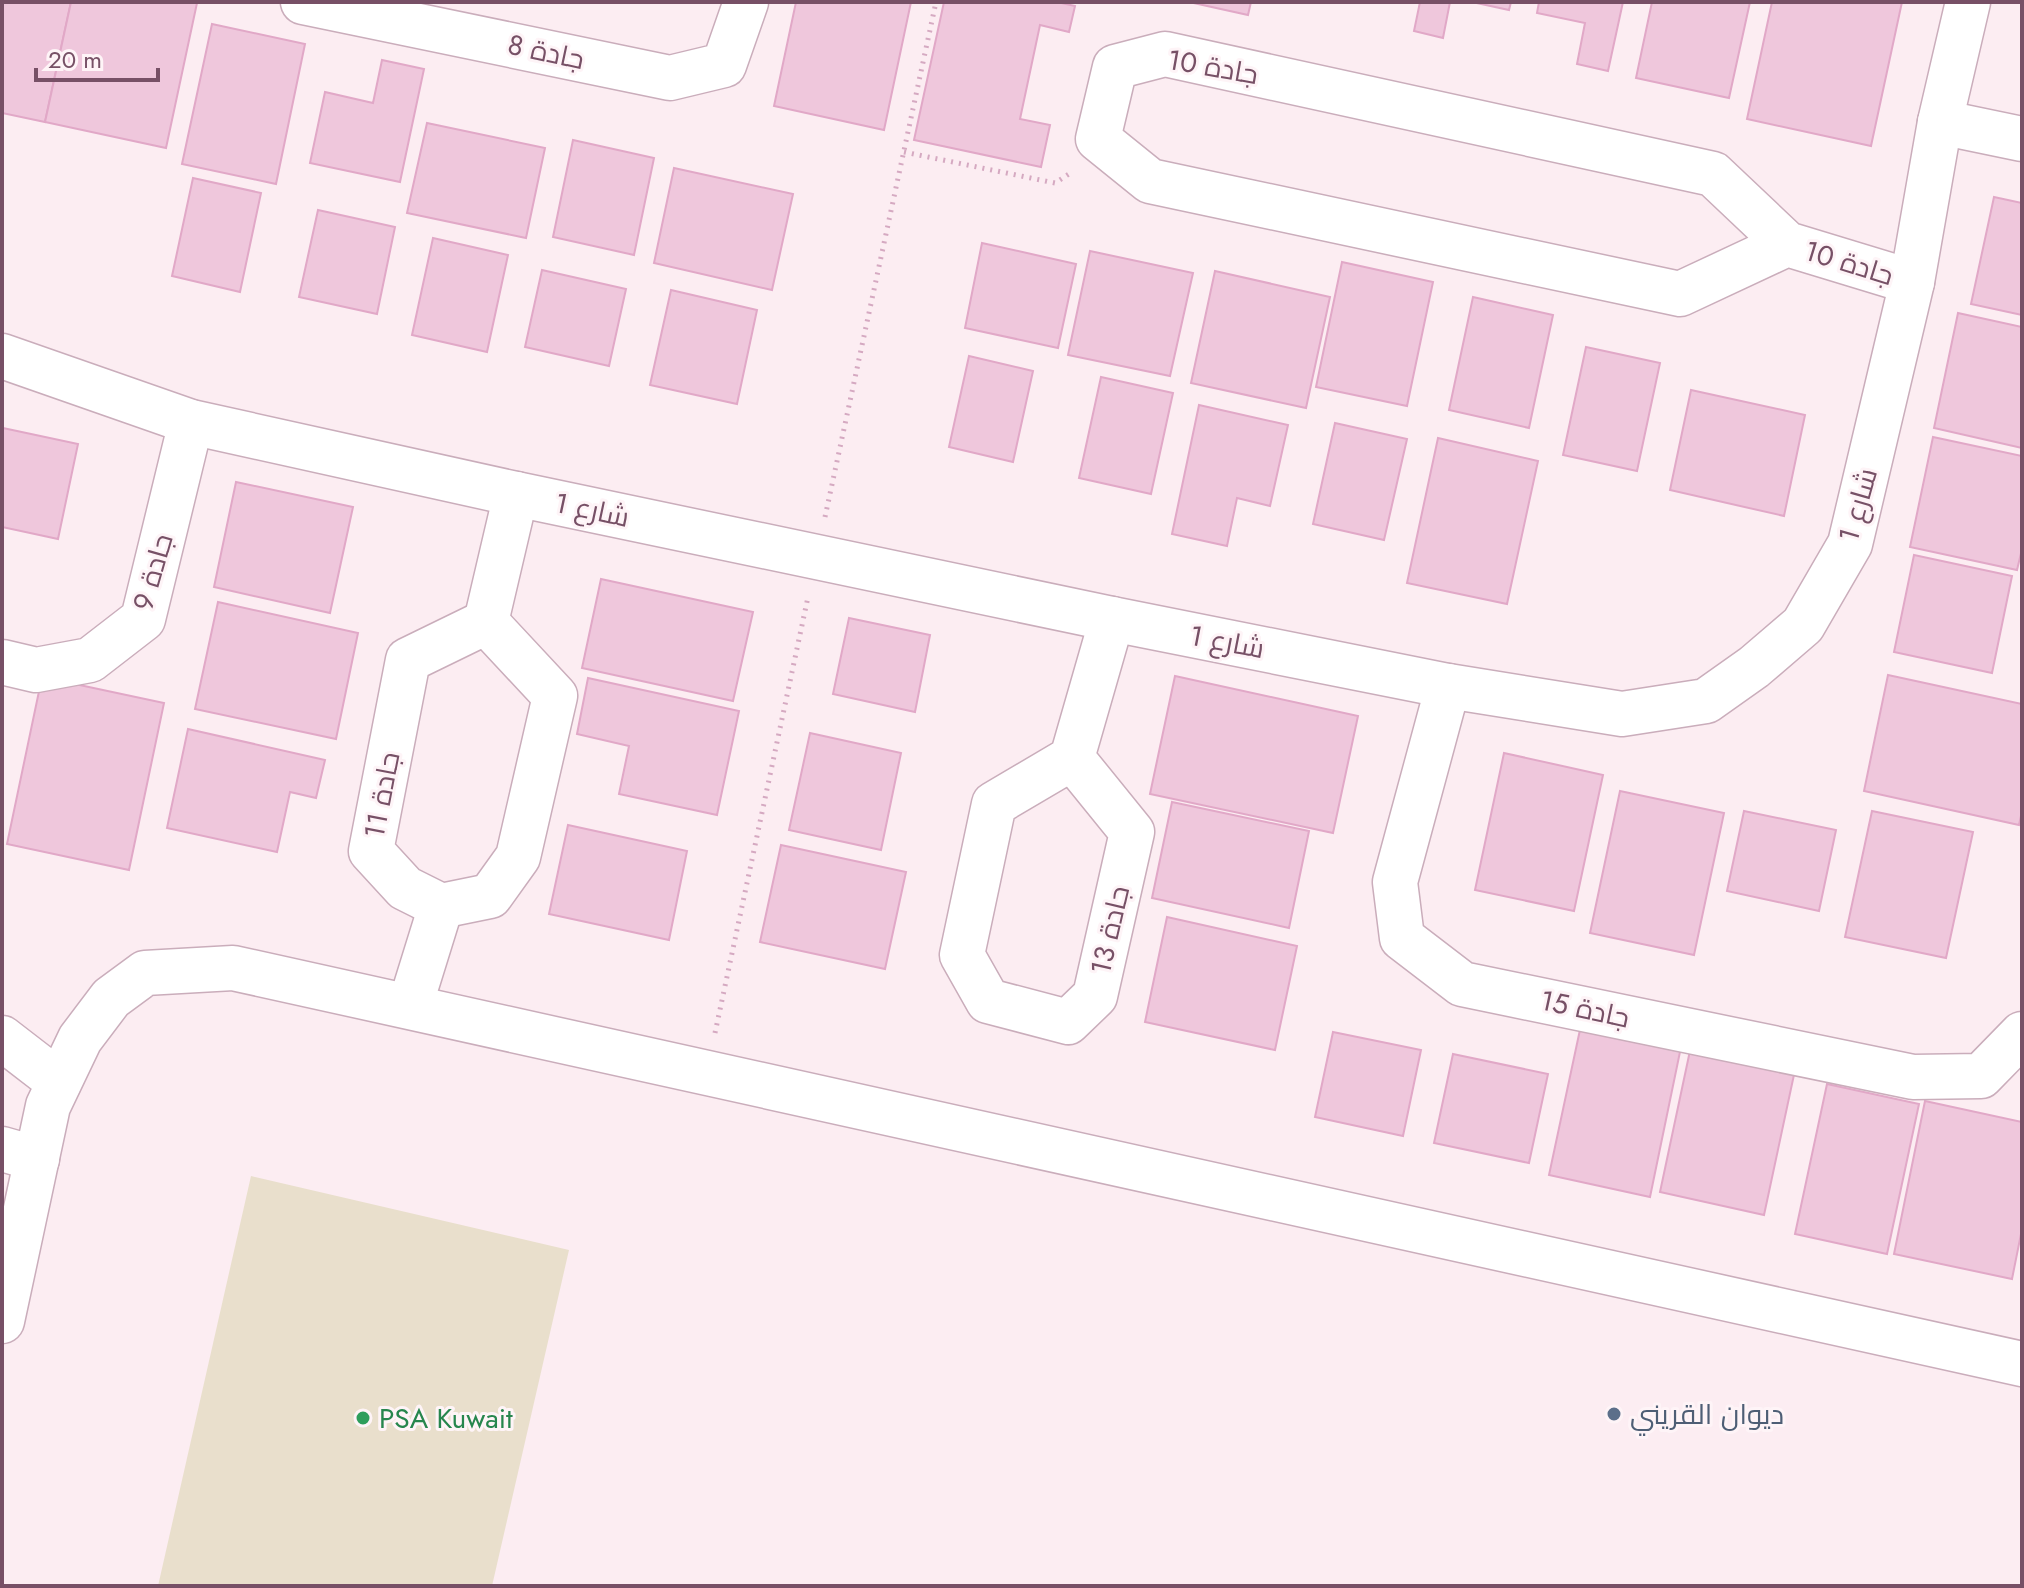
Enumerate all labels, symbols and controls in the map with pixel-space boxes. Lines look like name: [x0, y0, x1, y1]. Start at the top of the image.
street label: جادة 8: [504, 24, 588, 80]
scale bar: [36, 32, 158, 82]
street label: جادة 10: [1164, 39, 1262, 95]
text: 20 m: [48, 42, 102, 77]
street label: جادة 10: [1799, 230, 1899, 296]
street label: شارع 1: [1828, 463, 1888, 547]
street label: شارع 1: [551, 482, 633, 538]
street label: جادة 9: [123, 529, 183, 615]
street label: شارع 1: [1186, 615, 1268, 669]
street label: جادة 11: [354, 748, 410, 842]
street label: جادة 13: [1080, 882, 1140, 978]
street label: جادة 15: [1536, 980, 1634, 1038]
place label: ديوان القريني: [1630, 1394, 1784, 1436]
place label: PSA Kuwait: [379, 1398, 513, 1439]
marker: ديوان القريني: [1605, 1405, 1623, 1423]
marker: PSA Kuwait: [354, 1409, 372, 1427]

